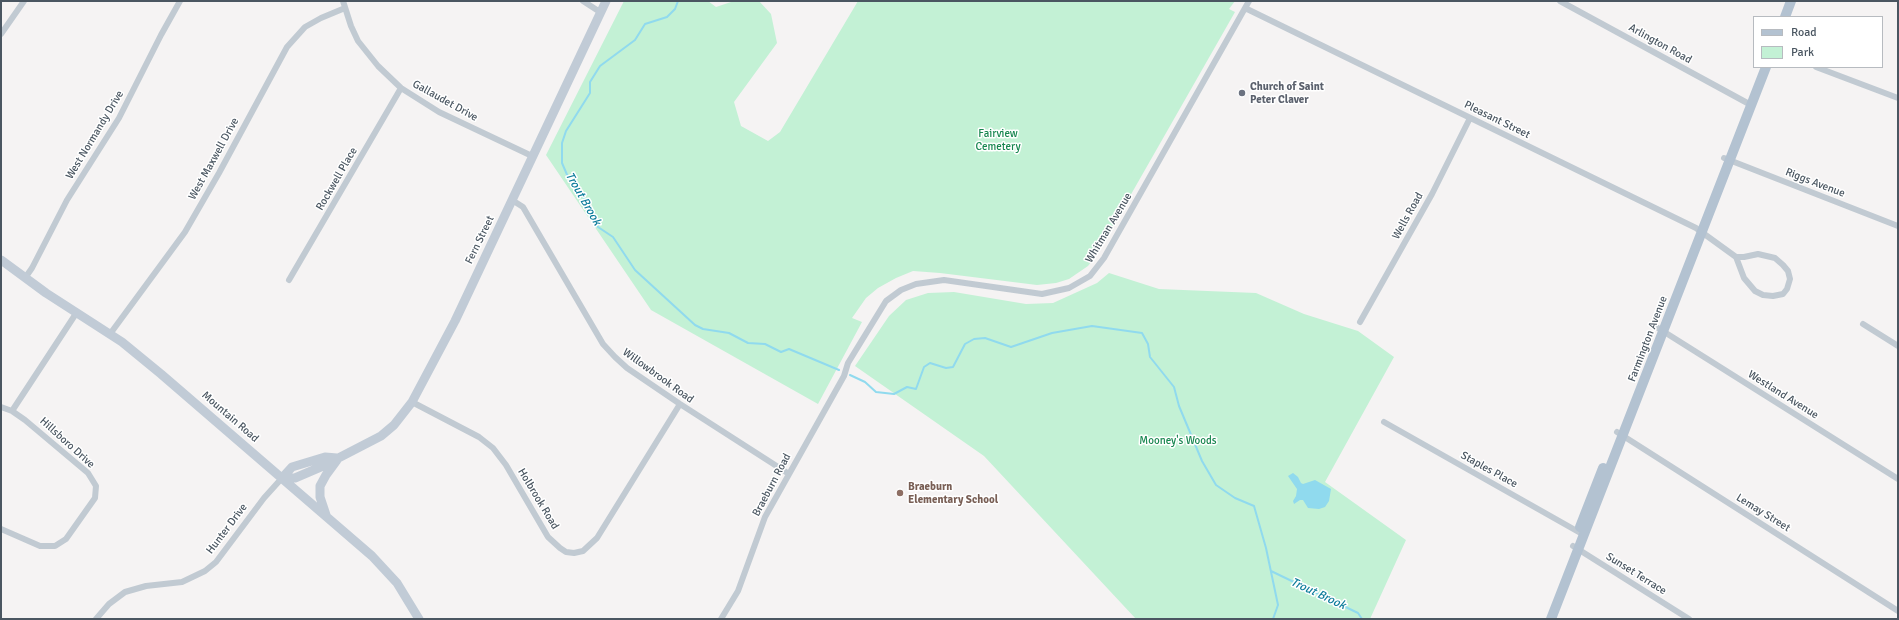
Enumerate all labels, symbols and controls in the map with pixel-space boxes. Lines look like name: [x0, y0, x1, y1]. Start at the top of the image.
legend: [1753, 16, 1883, 68]
street label: Arlington Road: [1626, 21, 1694, 67]
text: Road: [1791, 25, 1817, 40]
text: Park: [1791, 45, 1814, 60]
street label: Gallaudet Drive: [410, 78, 480, 124]
place label: Church of Saint Peter Claver: [1250, 80, 1324, 106]
street label: West Normandy Drive: [63, 88, 127, 182]
marker: Church of Saint Peter Claver: [1237, 88, 1247, 98]
street label: Pleasant Street: [1462, 98, 1532, 142]
street label: West Maxwell Drive: [186, 116, 242, 202]
park label: Fairview Cemetery: [975, 127, 1021, 153]
street label: Rockwell Place: [314, 145, 360, 213]
street label: Riggs Avenue: [1783, 166, 1847, 200]
water label: Trout Brook: [562, 170, 604, 228]
street label: Wells Road: [1390, 190, 1426, 242]
street label: Whitman Avenue: [1083, 191, 1135, 265]
street label: Fern Street: [463, 214, 497, 266]
street label: Farmington Avenue: [1626, 294, 1670, 384]
street label: Willowbrook Road: [620, 346, 696, 406]
street label: Westland Avenue: [1745, 368, 1821, 422]
street label: Mountain Road: [199, 389, 261, 445]
street label: Hillsboro Drive: [37, 415, 97, 471]
park label: Mooney's Woods: [1139, 434, 1217, 448]
street label: Staples Place: [1458, 449, 1520, 491]
street label: Braeburn Road: [750, 451, 794, 519]
street label: Holbrook Road: [515, 466, 561, 532]
place label: Braeburn Elementary School: [908, 480, 998, 506]
marker: Braeburn Elementary School: [895, 488, 905, 498]
street label: Lemay Street: [1733, 491, 1793, 535]
street label: Hunter Drive: [204, 501, 250, 557]
street label: Sunset Terrace: [1603, 550, 1669, 598]
water label: Trout Brook: [1288, 575, 1348, 613]

